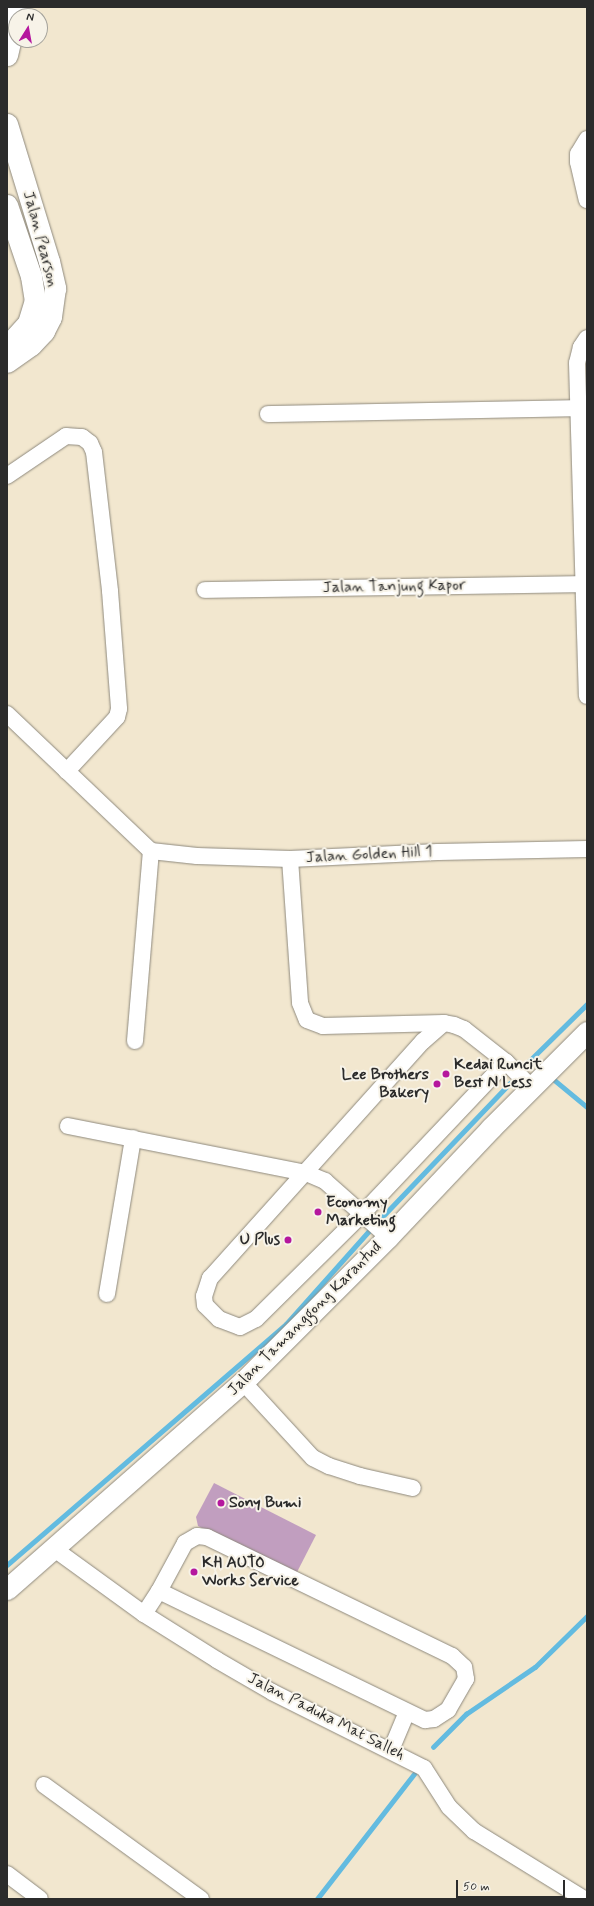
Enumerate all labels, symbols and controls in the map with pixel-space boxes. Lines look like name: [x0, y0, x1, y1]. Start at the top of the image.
north arrow: [8, 8, 48, 48]
text: N: [25, 10, 35, 25]
street label: Jalan Pearson: [18, 190, 62, 288]
street label: Jalan Tanjung Kapor: [323, 576, 465, 598]
street label: Jalan Golden Hill 1: [305, 842, 433, 868]
place label: Kedai Runcit Best N Less: [454, 1055, 542, 1093]
place label: Lee Brothers Bakery: [342, 1065, 429, 1103]
marker: Kedai Runcit Best N Less: [441, 1069, 451, 1079]
marker: Lee Brothers Bakery: [432, 1079, 442, 1089]
place label: Economy Marketing: [326, 1193, 396, 1231]
marker: Economy Marketing: [313, 1207, 323, 1217]
place label: U Plus: [238, 1230, 280, 1250]
marker: U Plus: [283, 1235, 293, 1245]
street label: Jalan Tamanggong Karantud: [224, 1238, 386, 1400]
place label: Sony Bumi: [229, 1493, 302, 1513]
marker: Sony Bumi: [216, 1498, 226, 1508]
place label: KH AUTO Works Service: [202, 1553, 297, 1591]
marker: KH AUTO Works Service: [189, 1567, 199, 1577]
street label: Jalan Paduka Mat Salleh: [246, 1670, 406, 1764]
scale bar: [458, 1872, 567, 1898]
text: 50 m: [463, 1879, 490, 1895]

